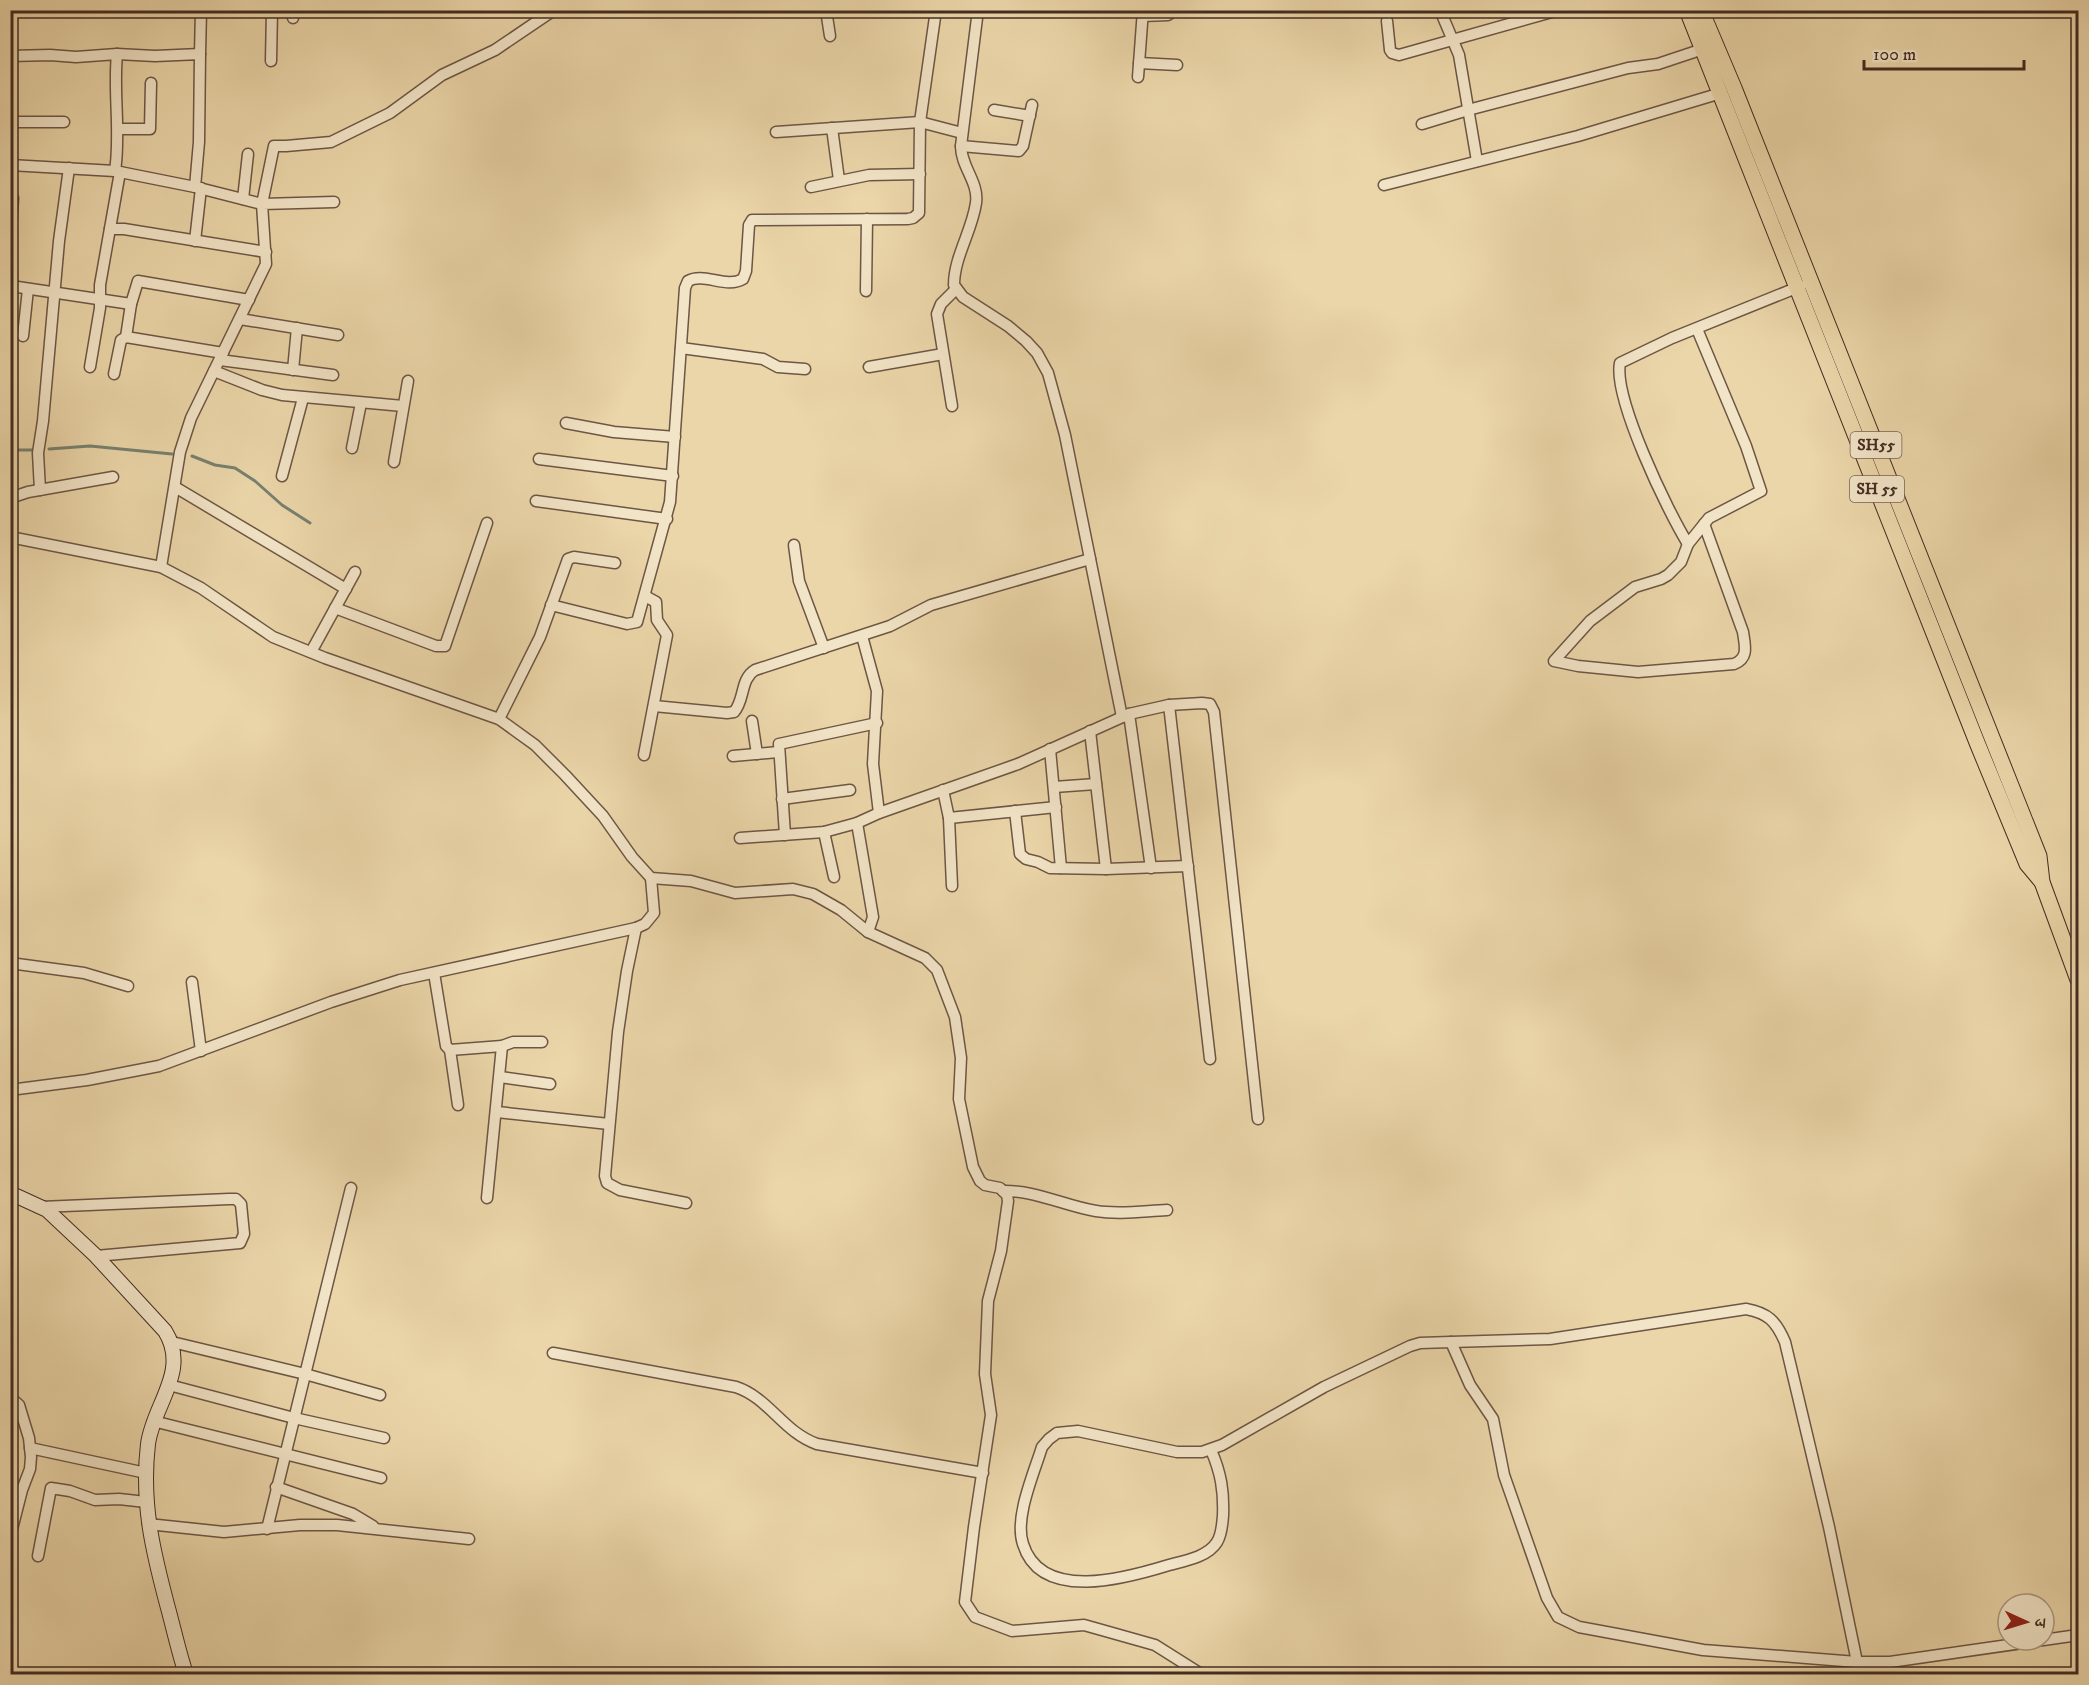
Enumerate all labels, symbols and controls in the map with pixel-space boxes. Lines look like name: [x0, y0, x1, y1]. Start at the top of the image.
scale bar: [1864, 33, 2024, 71]
text: 100 m: [1873, 44, 1916, 66]
road number: SH55: [1850, 432, 1902, 458]
road number: SH 55: [1850, 476, 1904, 502]
north arrow: [1996, 1592, 2056, 1652]
text: उ: [2030, 1617, 2050, 1630]

